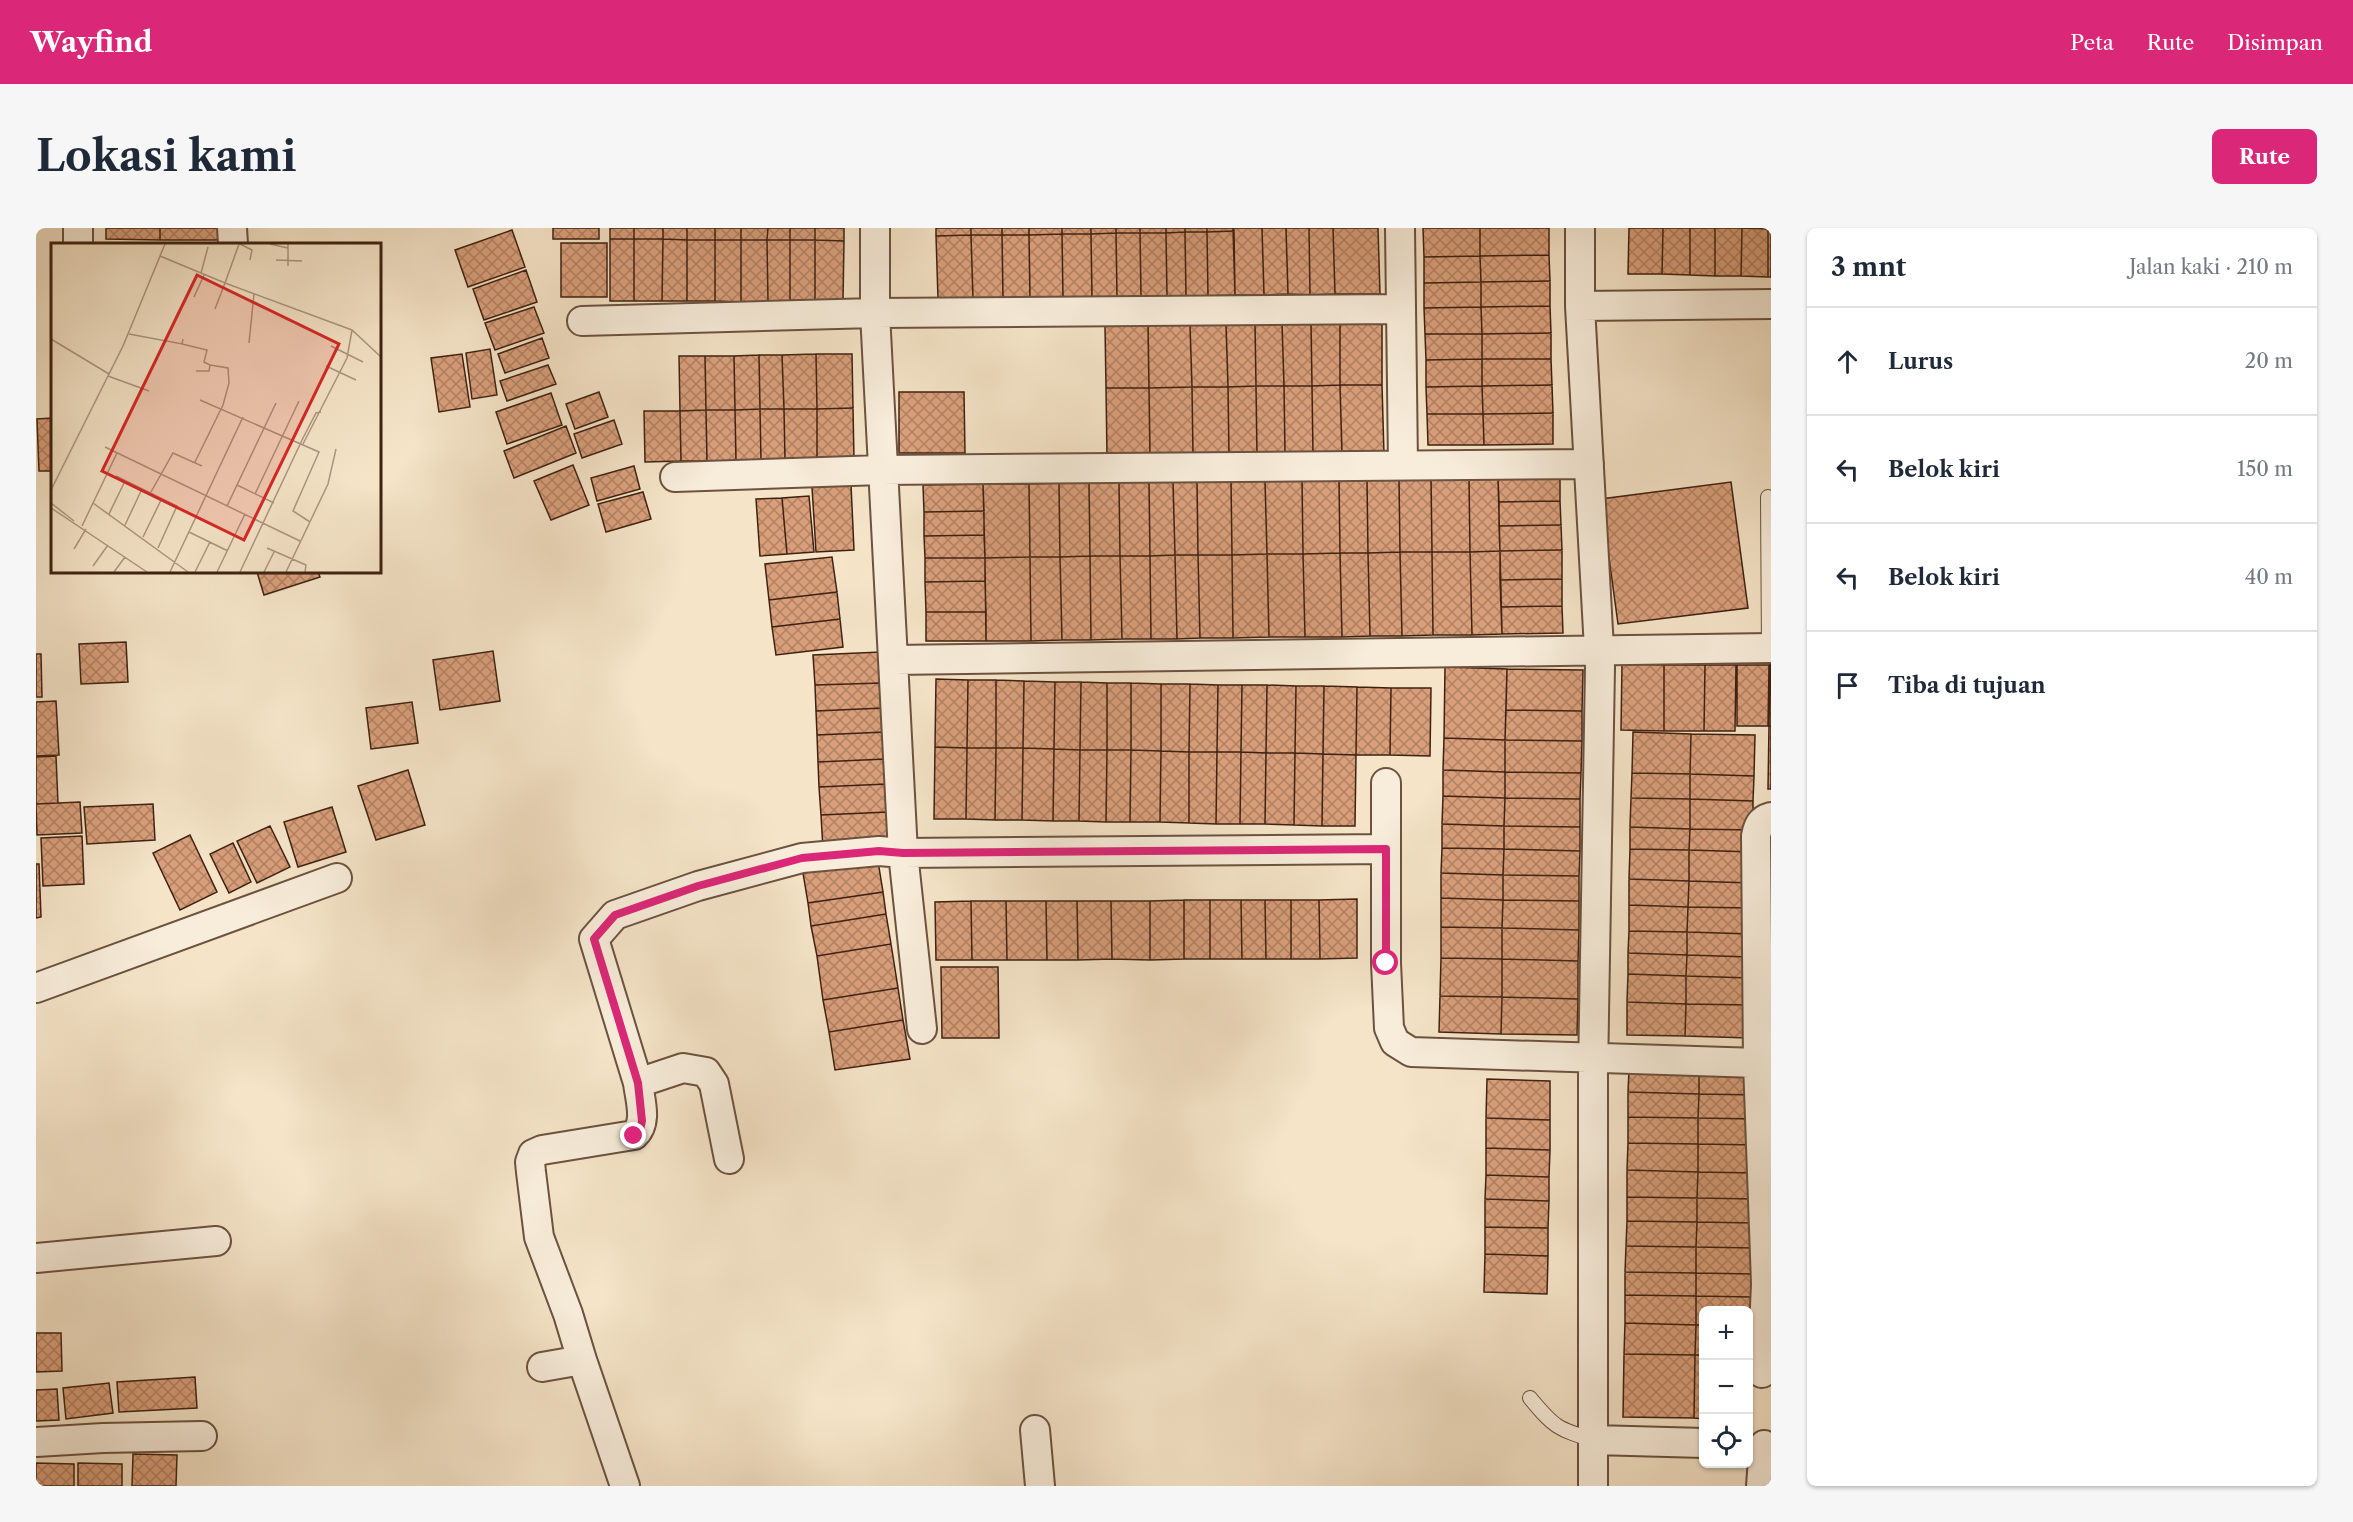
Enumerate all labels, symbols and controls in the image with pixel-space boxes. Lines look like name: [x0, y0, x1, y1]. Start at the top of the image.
text: Wayfind: [30, 25, 152, 59]
text: Peta: [2070, 30, 2114, 55]
text: Rute: [2147, 30, 2194, 55]
text: Disimpan: [2227, 30, 2323, 55]
button: Rute: [2212, 129, 2317, 184]
text: Lokasi kami: [36, 130, 297, 182]
inset map: [51, 243, 381, 573]
text: 3 mnt: [1831, 251, 1906, 283]
text: Jalan kaki · 210 m: [2129, 255, 2293, 279]
icon: ahead: [1831, 345, 1864, 378]
text: Lurus: [1888, 348, 1953, 375]
text: 20 m: [2245, 349, 2293, 373]
icon: left: [1831, 453, 1864, 486]
text: Belok kiri: [1888, 456, 2000, 483]
text: 150 m: [2237, 457, 2293, 481]
icon: left: [1831, 561, 1864, 594]
text: Belok kiri: [1888, 564, 2000, 591]
text: 40 m: [2245, 565, 2293, 589]
icon: arrive: [1831, 669, 1864, 702]
text: Tiba di tujuan: [1888, 672, 2046, 699]
route start: [1372, 949, 1398, 975]
route end: [620, 1122, 646, 1148]
map controls: [1699, 1306, 1753, 1468]
button: +: [1699, 1306, 1753, 1360]
button: −: [1699, 1360, 1753, 1414]
button: locate: [1699, 1414, 1753, 1468]

